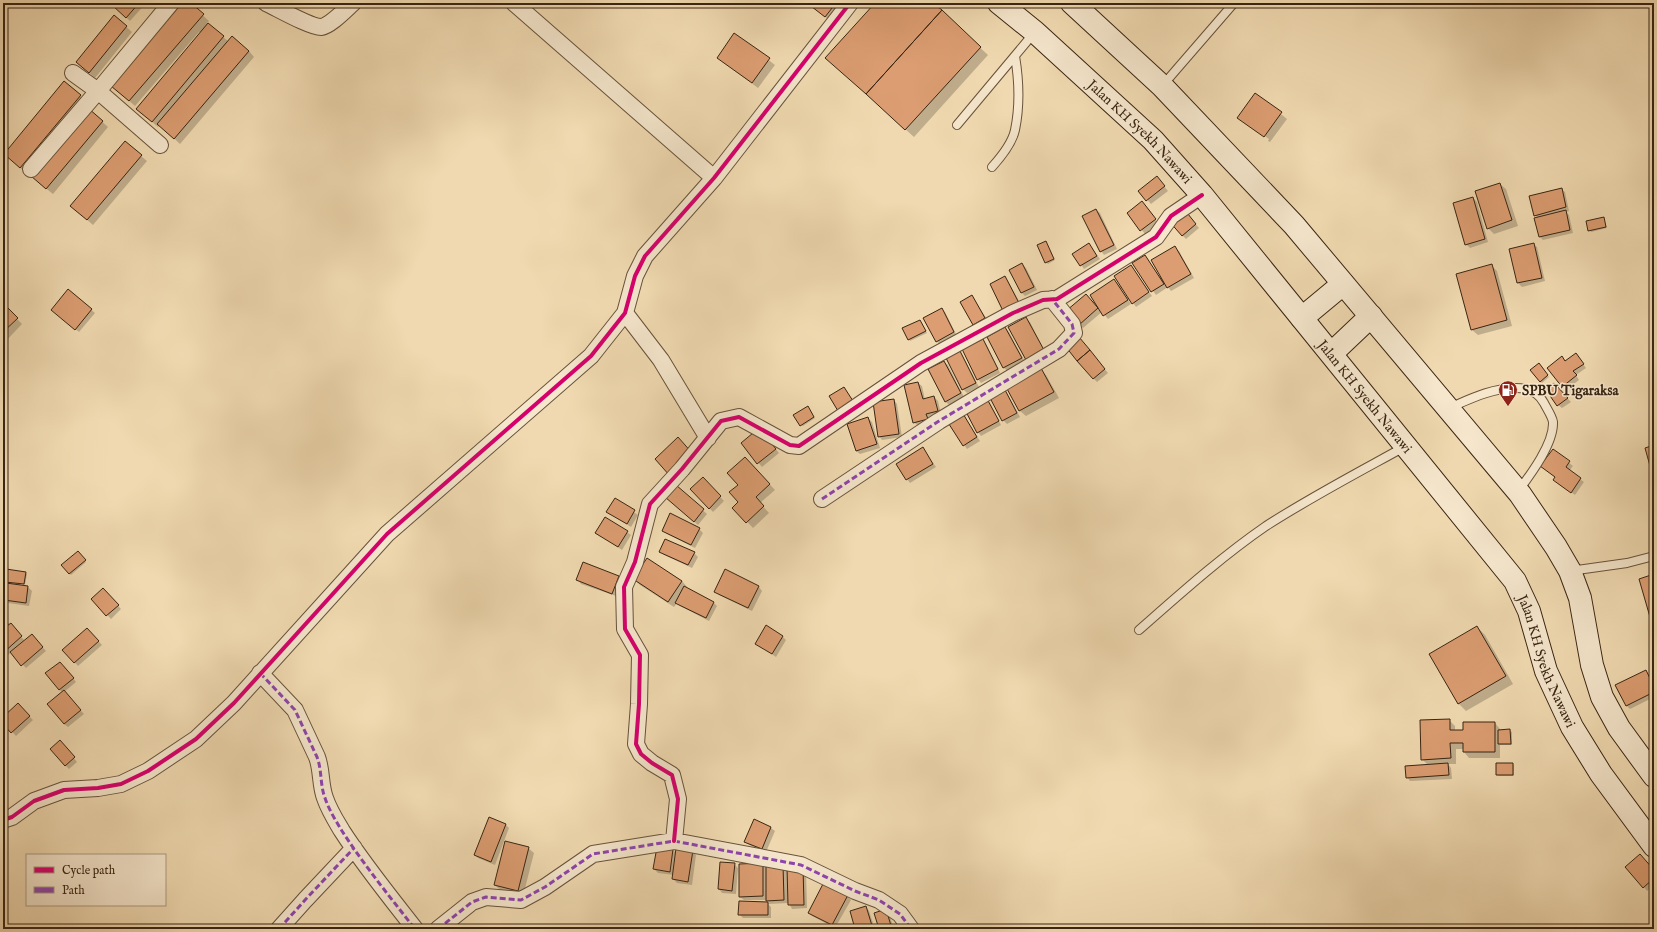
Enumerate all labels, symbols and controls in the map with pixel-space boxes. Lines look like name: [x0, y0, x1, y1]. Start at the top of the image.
street label: Jalan KH Syekh Nawawi: [1082, 75, 1196, 188]
street label: Jalan KH Syekh Nawawi: [1312, 335, 1416, 457]
fuel station icon: SPBU Tigaraksa: [1497, 379, 1519, 407]
place label: SPBU Tigaraksa: [1522, 382, 1619, 400]
street label: Jalan KH Syekh Nawawi: [1512, 590, 1579, 731]
legend: [26, 854, 166, 906]
text: Cycle path: [62, 863, 116, 879]
text: Path: [62, 883, 85, 898]

